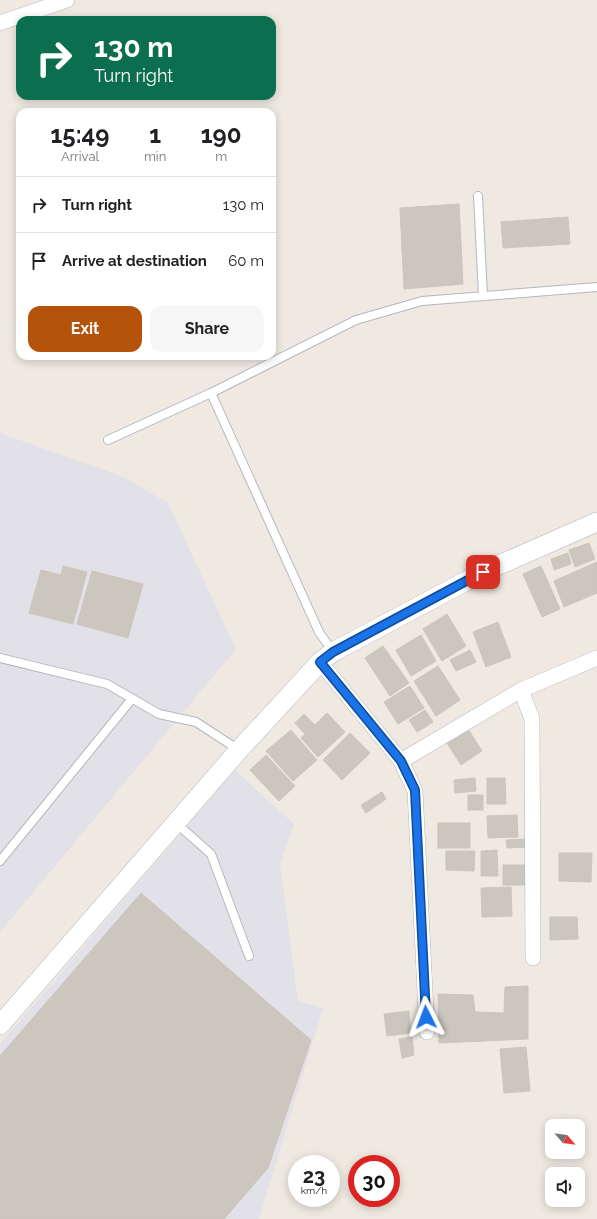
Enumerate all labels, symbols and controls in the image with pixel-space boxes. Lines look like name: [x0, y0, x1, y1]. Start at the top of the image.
text: 130 m: [94, 31, 173, 64]
icon: right: [28, 32, 80, 84]
text: Turn right: [94, 65, 173, 86]
text: 15:49: [50, 120, 109, 149]
text: 1: [149, 120, 161, 149]
text: 190: [201, 120, 241, 149]
text: Arrival: [61, 149, 99, 164]
text: min: [144, 149, 166, 164]
text: m: [215, 149, 227, 164]
icon: right: [28, 194, 50, 216]
text: Turn right: [62, 196, 132, 214]
text: 130 m: [223, 196, 264, 214]
icon: arrive: [28, 250, 50, 272]
text: Arrive at destination: [62, 252, 207, 270]
text: 60 m: [228, 252, 264, 270]
button: Exit: [28, 306, 142, 352]
button: Share: [150, 306, 264, 352]
pin: [466, 555, 500, 589]
icon: arrive: [472, 561, 494, 583]
position arrow: [405, 996, 447, 1038]
north arrow: [545, 1119, 585, 1159]
map controls: [545, 1119, 585, 1207]
speed limit sign: 30: [348, 1155, 400, 1207]
text: 23: [303, 1164, 325, 1188]
button: sound: [545, 1167, 585, 1207]
text: km/h: [301, 1185, 327, 1196]

